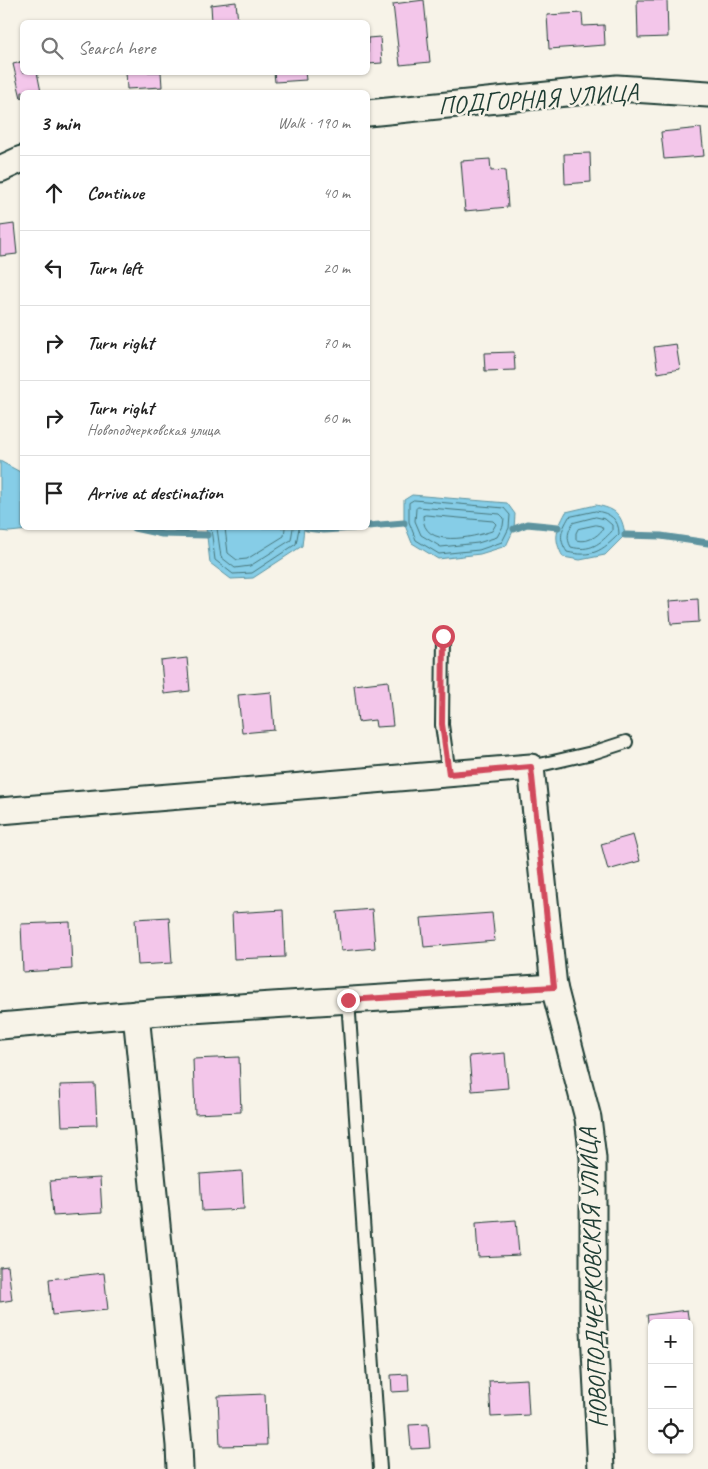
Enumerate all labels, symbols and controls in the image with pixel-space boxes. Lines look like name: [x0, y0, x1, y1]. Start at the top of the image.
search box: [20, 20, 370, 75]
icon: search: [38, 34, 66, 62]
text: Search here: [78, 36, 155, 60]
street label: ПОДГОРНАЯ УЛИЦА: [437, 76, 640, 122]
text: 3 min: [40, 110, 80, 136]
text: Walk · 190 m: [278, 113, 350, 133]
icon: ahead: [40, 179, 68, 207]
text: Continue: [87, 181, 144, 205]
text: 40 m: [323, 183, 350, 203]
icon: left: [40, 254, 68, 282]
text: Turn left: [87, 256, 142, 280]
text: 20 m: [323, 258, 350, 278]
icon: right: [40, 329, 68, 357]
text: Turn right: [87, 331, 154, 355]
text: 70 m: [323, 333, 350, 353]
text: Turn right: [87, 396, 154, 420]
icon: right: [40, 404, 68, 432]
text: 60 m: [323, 408, 350, 428]
text: Новоподчерковская улица: [87, 420, 220, 440]
icon: arrive: [40, 479, 68, 507]
text: Arrive at destination: [87, 481, 223, 505]
route start: [432, 625, 455, 648]
route end: [337, 989, 360, 1012]
street label: НОВОПОДЧЕРКОВСКАЯ УЛИЦА: [572, 1126, 614, 1428]
map controls: [648, 1319, 693, 1454]
button: +: [648, 1319, 693, 1364]
button: −: [648, 1364, 693, 1409]
button: locate: [648, 1409, 693, 1454]

